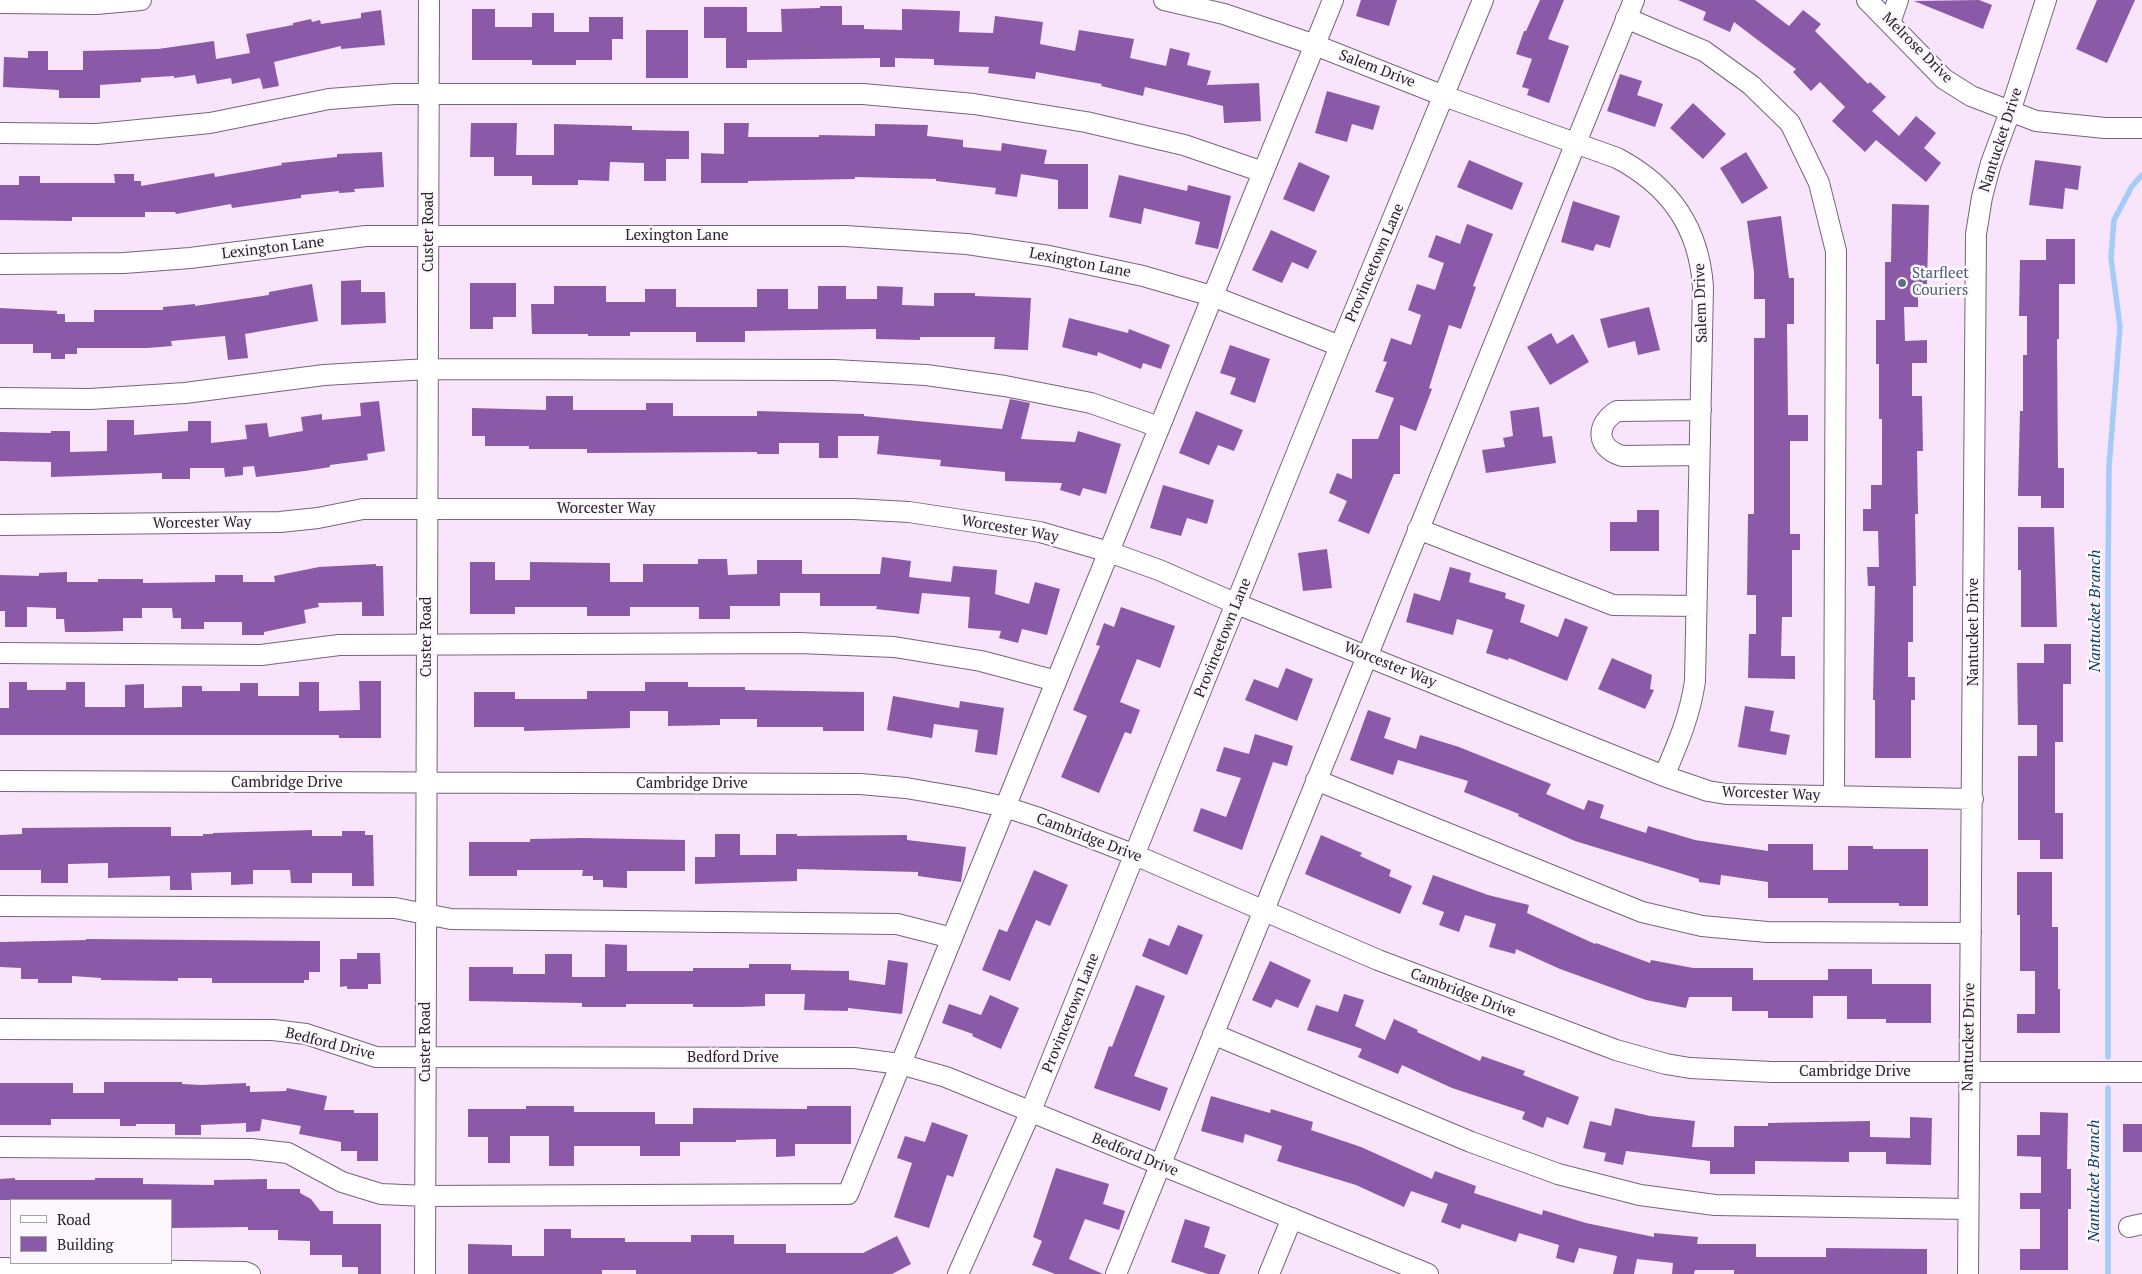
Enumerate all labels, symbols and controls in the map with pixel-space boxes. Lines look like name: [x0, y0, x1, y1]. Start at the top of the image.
street label: Melrose Drive: [1878, 9, 1956, 87]
street label: Salem Drive: [1336, 46, 1418, 92]
street label: Nantucket Drive: [1976, 86, 2026, 194]
street label: Custer Road: [420, 192, 438, 272]
street label: Provincetown Lane: [1342, 201, 1408, 325]
street label: Lexington Lane: [625, 227, 729, 245]
street label: Lexington Lane: [221, 233, 325, 263]
street label: Lexington Lane: [1028, 244, 1132, 282]
street label: Salem Drive: [1691, 263, 1711, 343]
place label: Starfleet Couriers: [1912, 265, 1969, 300]
marker: Starfleet Couriers: [1896, 277, 1908, 289]
street label: Worcester Way: [557, 500, 655, 518]
street label: Worcester Way: [960, 512, 1060, 546]
street label: Worcester Way: [153, 513, 251, 533]
water label: Nantucket Branch: [2085, 550, 2105, 672]
street label: Provincetown Lane: [1191, 576, 1255, 700]
street label: Nantucket Drive: [1965, 578, 1983, 686]
street label: Custer Road: [418, 597, 436, 677]
street label: Worcester Way: [1341, 638, 1439, 692]
street label: Cambridge Drive: [231, 774, 343, 792]
street label: Cambridge Drive: [636, 775, 748, 793]
street label: Worcester Way: [1721, 783, 1821, 805]
street label: Cambridge Drive: [1034, 810, 1144, 866]
street label: Provincetown Lane: [1039, 951, 1103, 1075]
street label: Cambridge Drive: [1408, 965, 1518, 1021]
street label: Nantucket Drive: [1959, 982, 1979, 1092]
street label: Custer Road: [417, 1002, 435, 1082]
street label: Bedford Drive: [283, 1024, 377, 1064]
street label: Bedford Drive: [687, 1049, 779, 1067]
street label: Cambridge Drive: [1799, 1063, 1911, 1081]
water label: Nantucket Branch: [2084, 1120, 2104, 1242]
street label: Bedford Drive: [1089, 1129, 1181, 1181]
legend: [10, 1199, 172, 1264]
text: Road: [57, 1209, 90, 1229]
text: Building: [57, 1234, 114, 1254]

